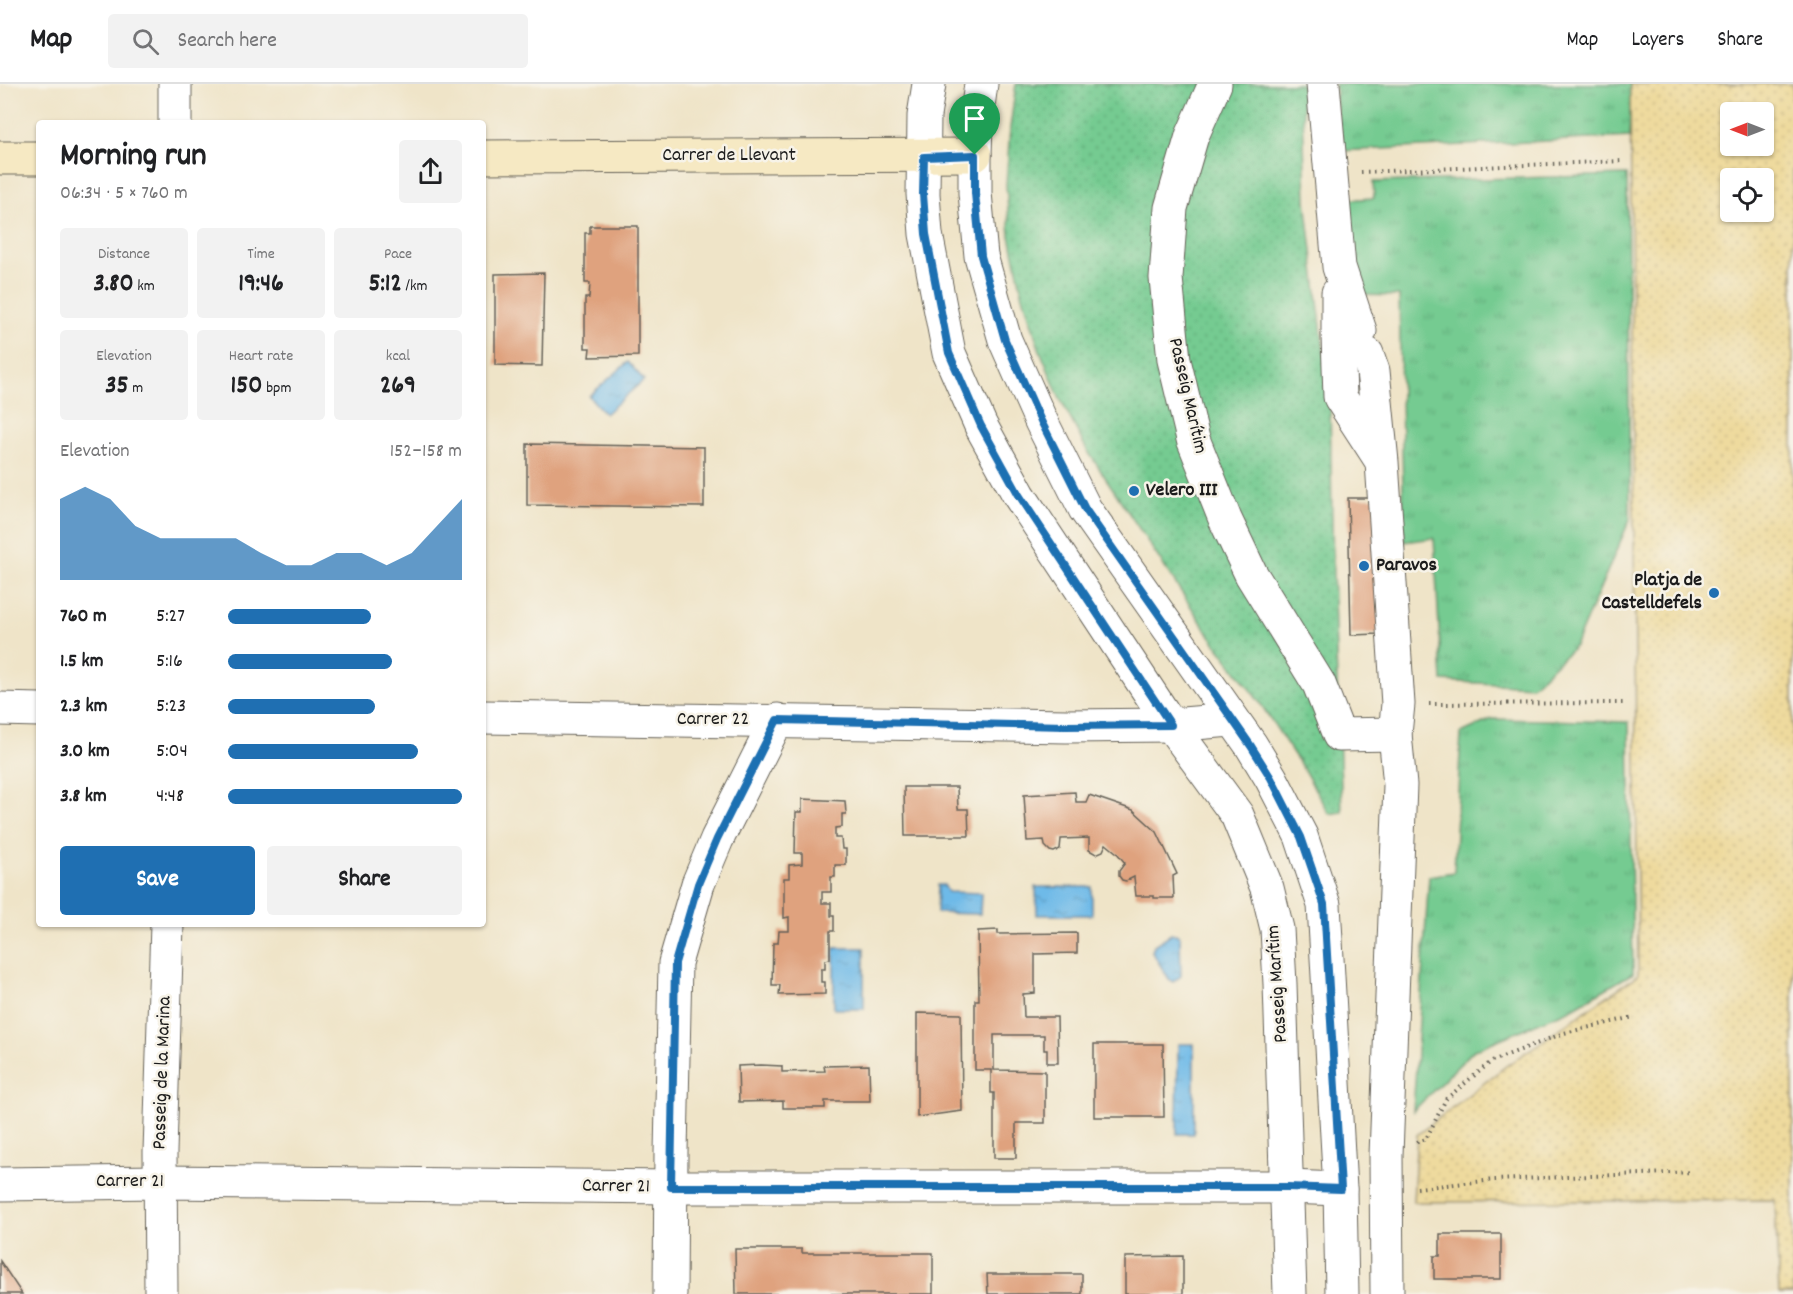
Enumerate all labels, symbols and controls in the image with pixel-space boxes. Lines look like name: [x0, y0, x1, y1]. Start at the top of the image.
search box: [108, 14, 528, 68]
text: Map: [30, 21, 72, 61]
icon: search: [129, 25, 162, 58]
text: Search here: [177, 26, 277, 57]
text: Map: [1567, 26, 1598, 56]
text: Layers: [1631, 26, 1684, 56]
text: Share: [1717, 26, 1763, 56]
pin: [949, 93, 1000, 155]
icon: arrive: [958, 102, 991, 135]
north arrow: [1720, 102, 1774, 156]
map controls: [1720, 102, 1774, 222]
text: Morning run: [60, 134, 207, 181]
button: share: [399, 140, 462, 203]
street label: Carrer de Llevant: [662, 142, 796, 170]
button: locate: [1720, 168, 1774, 222]
text: 06:34 · 5 × 760 m: [60, 180, 188, 208]
text: Distance: [98, 243, 150, 266]
text: Time: [247, 243, 275, 266]
text: Pace: [384, 243, 412, 266]
text: 3.80: [93, 266, 134, 303]
text: 19:46: [238, 266, 284, 303]
text: 5:12: [368, 266, 402, 303]
text: km: [134, 275, 155, 298]
text: /km: [402, 275, 428, 298]
street label: Passeig Marítim: [1160, 335, 1214, 457]
text: Elevation: [96, 345, 152, 368]
text: Heart rate: [229, 345, 293, 368]
text: kcal: [386, 345, 410, 368]
text: 35: [105, 368, 128, 405]
text: 150: [231, 368, 262, 405]
text: 269: [380, 368, 416, 405]
text: m: [128, 377, 143, 400]
text: bpm: [262, 377, 291, 400]
text: Elevation: [60, 438, 130, 466]
text: 152–158 m: [390, 438, 462, 466]
place label: Velero III: [1146, 477, 1218, 505]
marker: Velero III: [1127, 484, 1141, 498]
place label: Paravos: [1376, 552, 1437, 580]
marker: Paravos: [1357, 559, 1371, 573]
place label: Platja de Castelldefels: [1601, 567, 1702, 618]
marker: Platja de Castelldefels: [1707, 586, 1721, 600]
text: 760 m: [60, 603, 107, 631]
text: 5:27: [156, 603, 185, 631]
text: 1.5 km: [60, 648, 103, 676]
text: 5:16: [156, 648, 183, 676]
text: 2.3 km: [60, 693, 107, 721]
text: 5:23: [156, 693, 186, 721]
street label: Carrer 22: [677, 706, 749, 734]
text: 3.0 km: [60, 738, 110, 766]
text: 5:04: [156, 738, 188, 766]
text: 3.8 km: [60, 783, 107, 811]
text: 4:48: [156, 783, 184, 811]
button: Save: [60, 846, 255, 915]
button: Share: [267, 846, 462, 915]
street label: Passeig Marítim: [1260, 924, 1296, 1044]
street label: Passeig de la Marina: [146, 995, 180, 1150]
street label: Carrer 21: [96, 1168, 164, 1196]
street label: Carrer 21: [582, 1172, 650, 1202]

